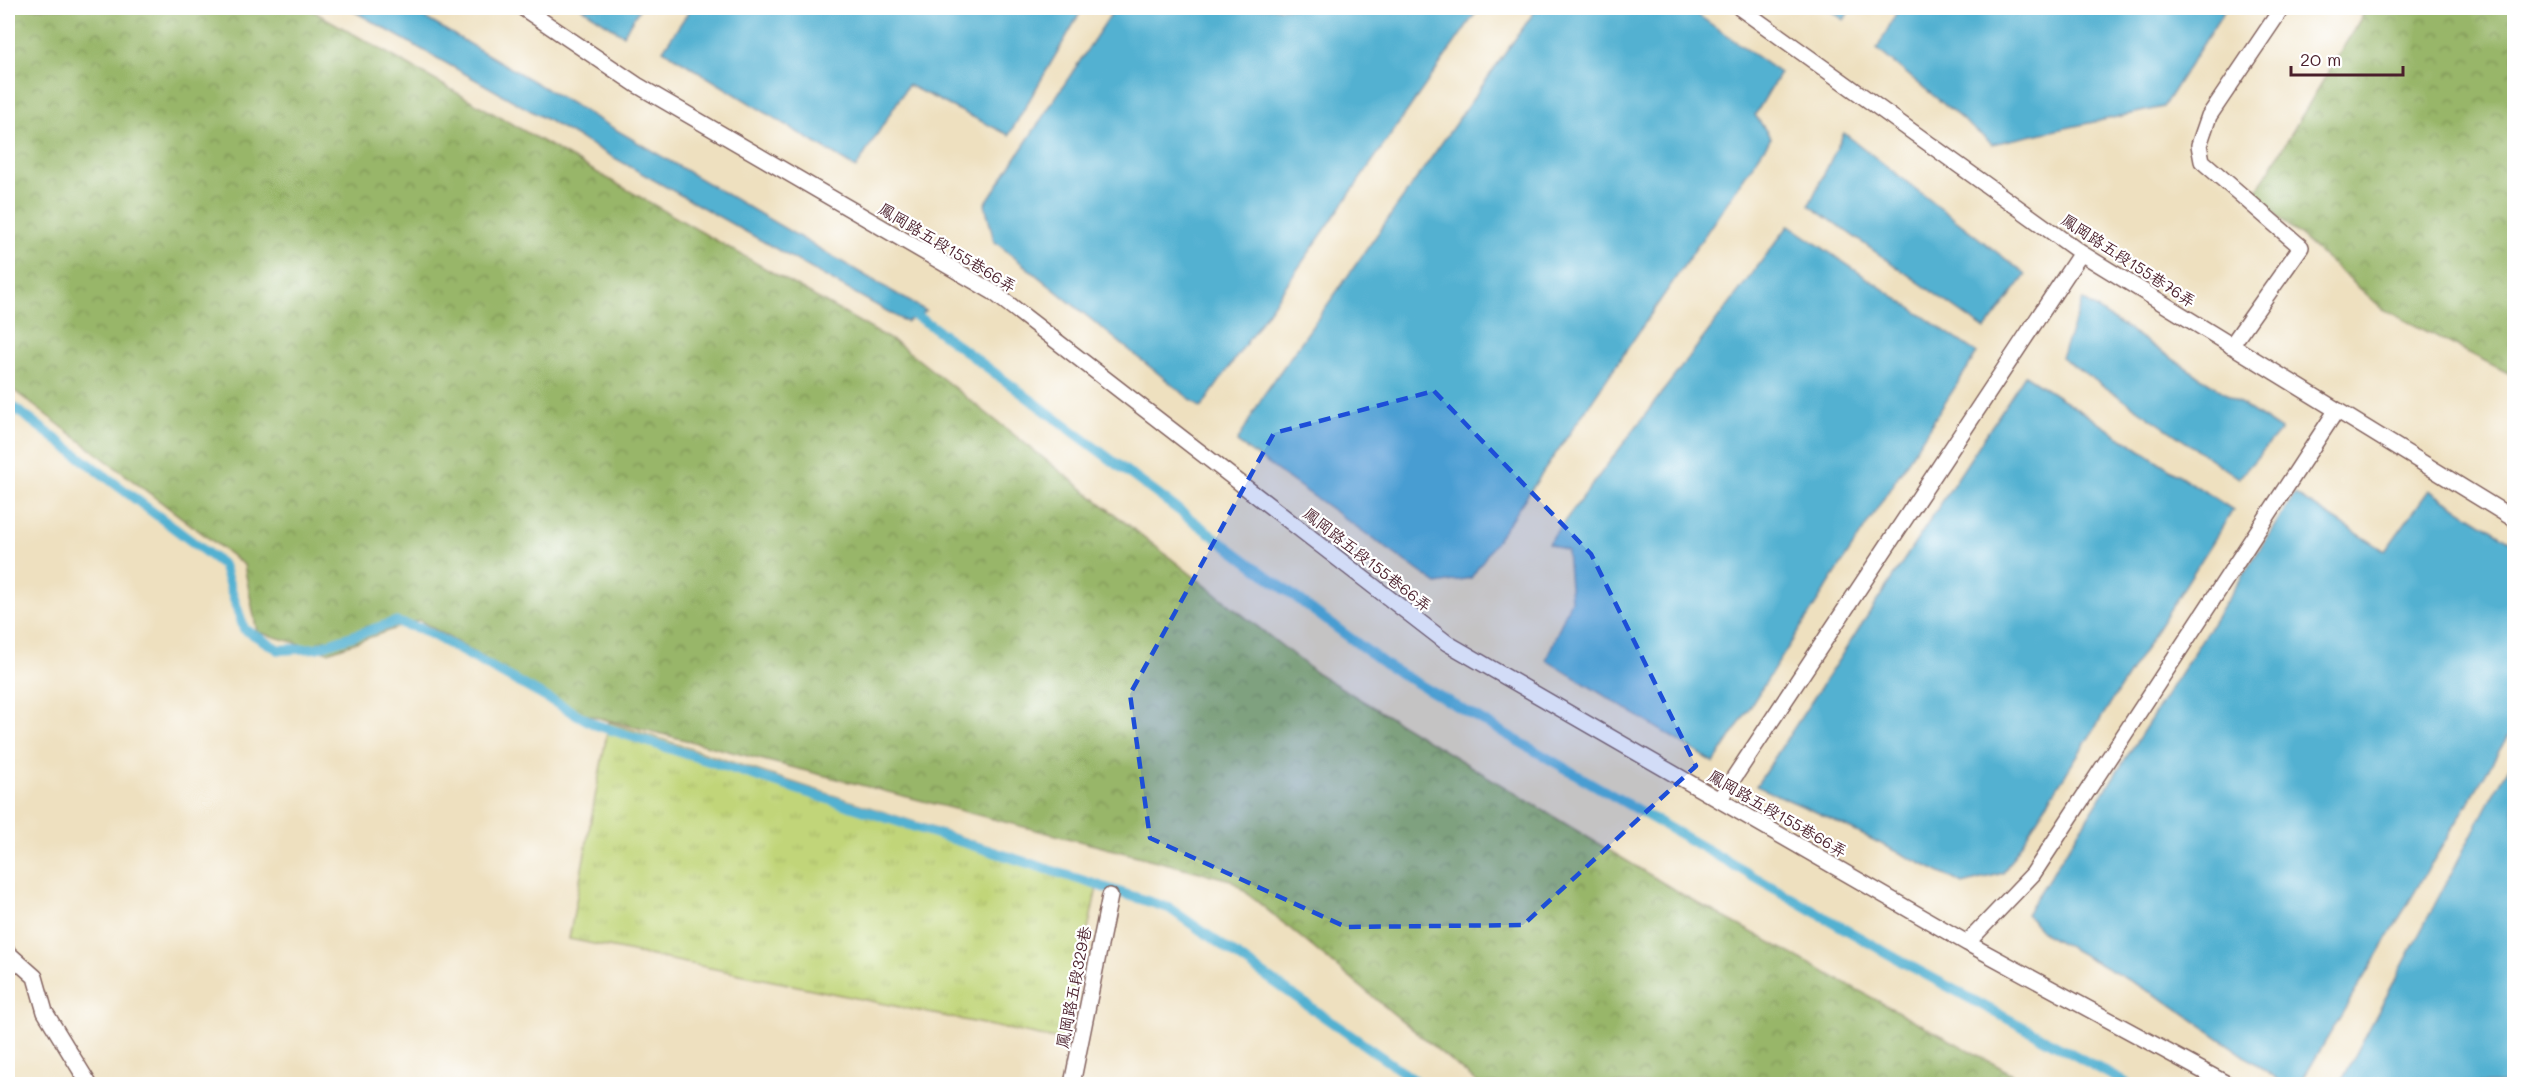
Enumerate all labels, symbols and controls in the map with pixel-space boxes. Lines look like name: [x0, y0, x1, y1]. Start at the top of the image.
scale bar: [2291, 39, 2404, 77]
text: 20 m: [2300, 47, 2341, 71]
street label: 鳳岡路五段155巷66弄: [875, 198, 1021, 296]
street label: 鳳岡路五段155巷76弄: [2058, 209, 2200, 311]
street label: 鳳岡路五段155巷66弄: [1300, 502, 1436, 616]
street label: 鳳岡路五段155巷66弄: [1705, 765, 1851, 861]
street label: 鳳岡路五段329巷: [1051, 924, 1095, 1050]

